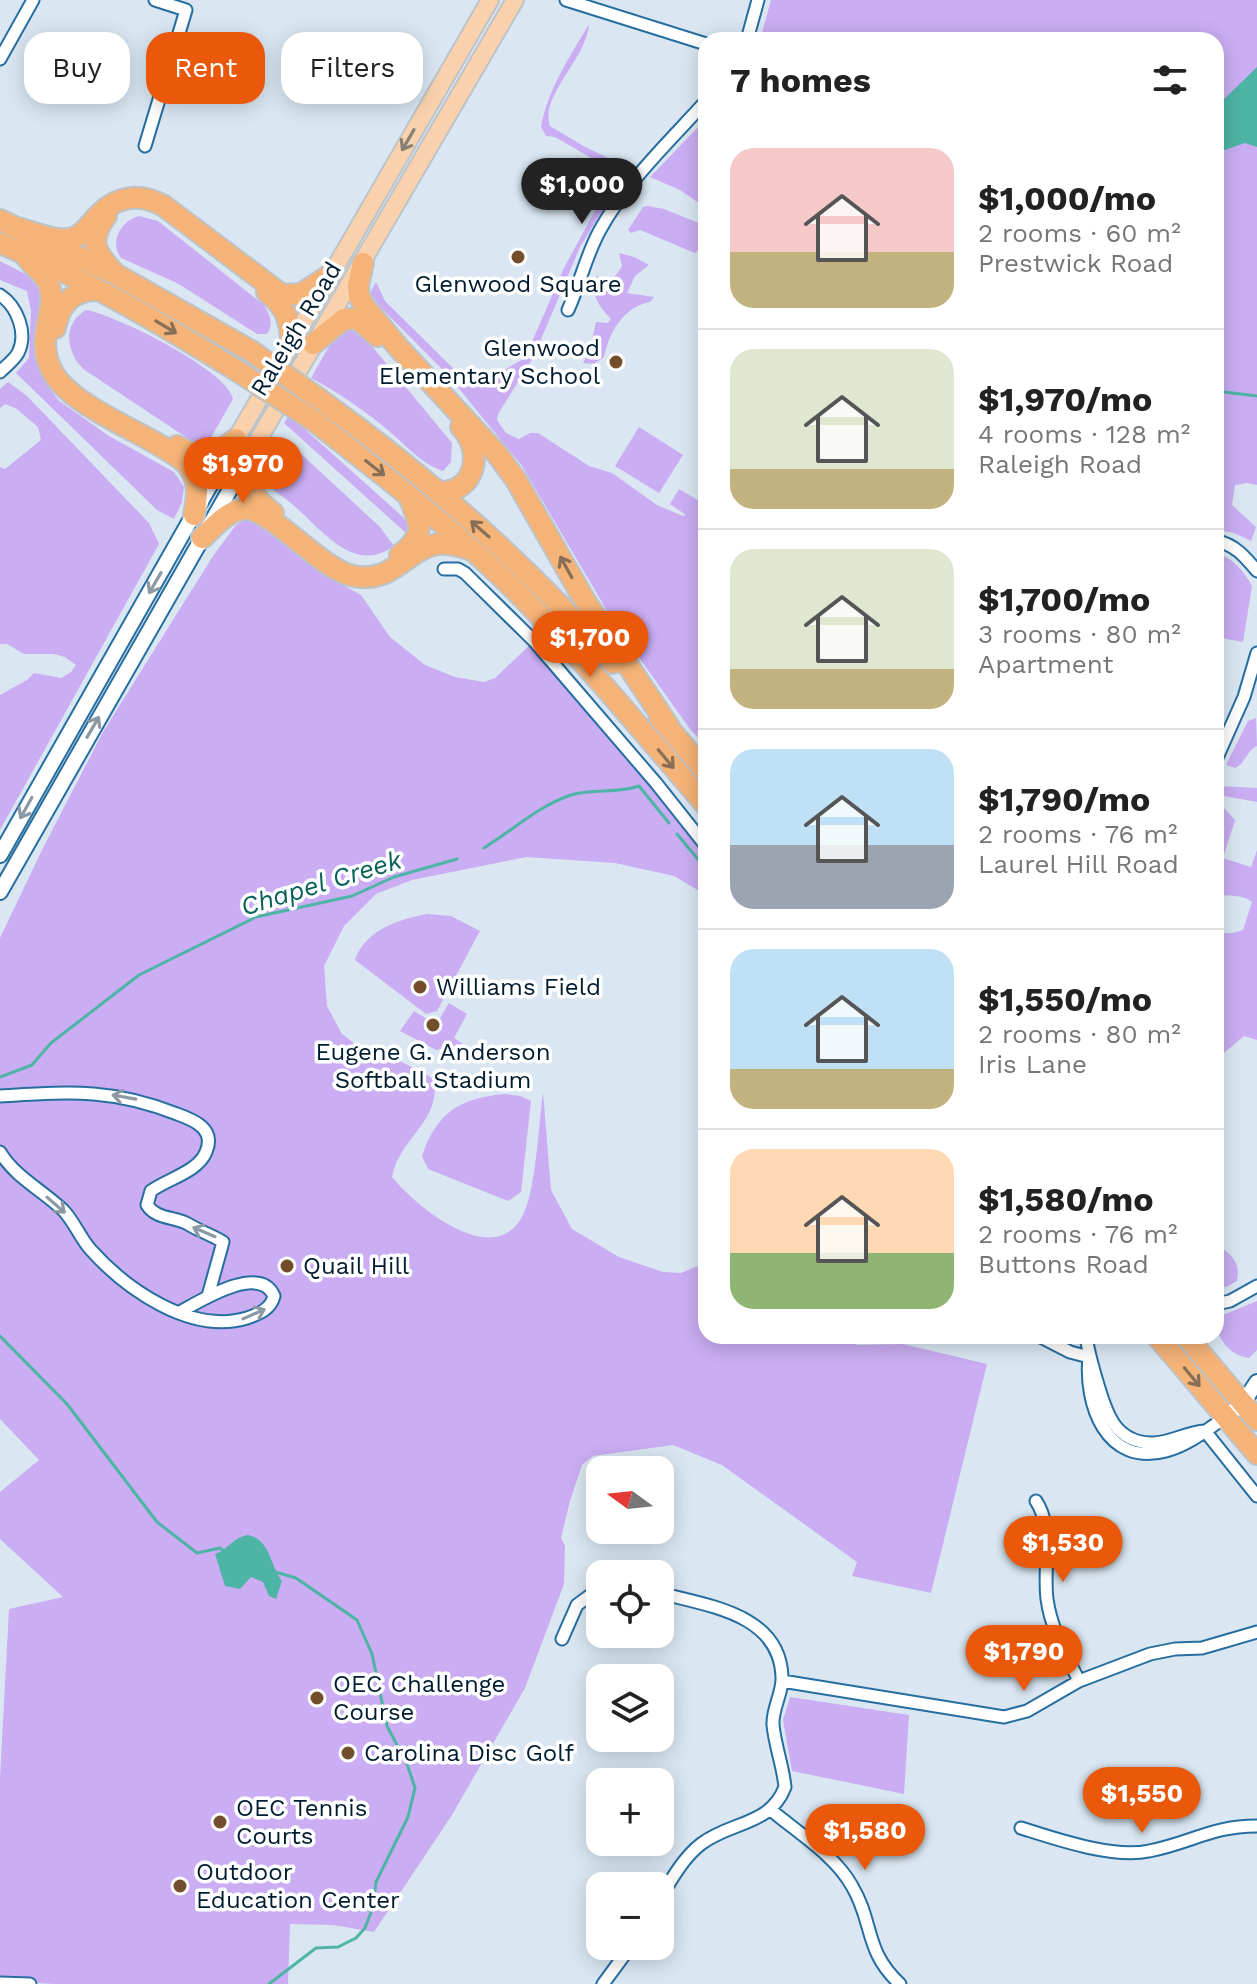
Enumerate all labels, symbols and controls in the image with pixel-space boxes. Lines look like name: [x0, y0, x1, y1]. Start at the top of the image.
chip: Buy: [24, 32, 130, 104]
chip: Rent: [146, 32, 265, 104]
chip: Filters: [281, 32, 423, 104]
icon: filters: [1148, 58, 1192, 102]
text: 7 homes: [730, 60, 871, 100]
one-way arrow: [400, 128, 416, 151]
pin: $1,000: [517, 158, 647, 226]
text: $1,000: [539, 169, 625, 199]
text: $1,000/mo: [978, 178, 1156, 218]
icon: home: [794, 180, 890, 276]
text: 2 rooms · 60 m²: [978, 218, 1181, 248]
marker: Glenwood Square: [509, 248, 527, 266]
text: Prestwick Road: [978, 248, 1173, 278]
street label: Raleigh Road: [245, 257, 347, 401]
place label: Glenwood Square: [414, 270, 622, 298]
one-way arrow: [154, 319, 177, 335]
place label: Glenwood Elementary School: [379, 334, 601, 390]
marker: Glenwood Elementary School: [607, 353, 625, 371]
text: $1,970/mo: [978, 379, 1152, 419]
icon: home: [794, 381, 890, 477]
text: 4 rooms · 128 m²: [978, 419, 1190, 449]
pin: $1,970: [178, 437, 308, 505]
text: $1,970: [202, 448, 284, 478]
text: Raleigh Road: [978, 449, 1142, 479]
one-way arrow: [364, 459, 385, 476]
one-way arrow: [471, 520, 491, 538]
one-way arrow: [558, 556, 574, 579]
one-way arrow: [147, 571, 163, 594]
text: $1,700/mo: [978, 579, 1150, 619]
icon: home: [794, 581, 890, 677]
pin: $1,700: [525, 611, 655, 679]
text: 3 rooms · 80 m²: [978, 619, 1181, 649]
text: $1,700: [549, 622, 631, 652]
text: Apartment: [978, 649, 1114, 679]
one-way arrow: [86, 715, 101, 739]
one-way arrow: [657, 748, 675, 768]
text: $1,790/mo: [978, 779, 1150, 819]
icon: home: [794, 781, 890, 877]
one-way arrow: [18, 796, 33, 820]
text: 2 rooms · 76 m²: [978, 819, 1177, 849]
water label: Chapel Creek: [237, 844, 406, 922]
text: Laurel Hill Road: [978, 849, 1179, 879]
place label: Williams Field: [436, 973, 601, 1001]
marker: Williams Field: [411, 978, 429, 996]
text: $1,550/mo: [978, 979, 1152, 1019]
icon: home: [794, 981, 890, 1077]
marker: Eugene G. Anderson Softball Stadium: [424, 1016, 442, 1034]
text: 2 rooms · 80 m²: [978, 1019, 1181, 1049]
place label: Eugene G. Anderson Softball Stadium: [315, 1038, 551, 1094]
text: Iris Lane: [978, 1049, 1087, 1079]
one-way arrow: [111, 1089, 137, 1104]
text: $1,580/mo: [978, 1179, 1154, 1219]
icon: home: [794, 1181, 890, 1277]
one-way arrow: [45, 1196, 65, 1214]
text: 2 rooms · 76 m²: [978, 1219, 1177, 1249]
one-way arrow: [192, 1224, 216, 1239]
text: Buttons Road: [978, 1249, 1149, 1279]
place label: Quail Hill: [303, 1252, 410, 1280]
marker: Quail Hill: [278, 1257, 296, 1275]
one-way arrow: [242, 1305, 266, 1320]
one-way arrow: [1183, 1366, 1201, 1386]
north arrow: [586, 1456, 674, 1544]
map controls: [586, 1456, 674, 1960]
pin: $1,530: [998, 1516, 1128, 1584]
text: $1,530: [1022, 1527, 1104, 1557]
button: locate: [586, 1560, 674, 1648]
pin: $1,790: [959, 1625, 1089, 1693]
text: $1,790: [983, 1636, 1065, 1666]
button: layers: [586, 1664, 674, 1752]
place label: OEC Challenge Course: [333, 1670, 505, 1726]
marker: OEC Challenge Course: [308, 1689, 326, 1707]
place label: Carolina Disc Golf: [364, 1739, 575, 1767]
marker: Carolina Disc Golf: [339, 1744, 357, 1762]
pin: $1,550: [1077, 1767, 1207, 1835]
button: +: [586, 1768, 674, 1856]
text: $1,550: [1101, 1778, 1183, 1808]
place label: OEC Tennis Courts: [236, 1794, 367, 1850]
pin: $1,580: [800, 1804, 930, 1872]
marker: OEC Tennis Courts: [211, 1813, 229, 1831]
text: $1,580: [823, 1815, 907, 1845]
place label: Outdoor Education Center: [196, 1858, 400, 1914]
button: −: [586, 1872, 674, 1960]
marker: Outdoor Education Center: [171, 1877, 189, 1895]

